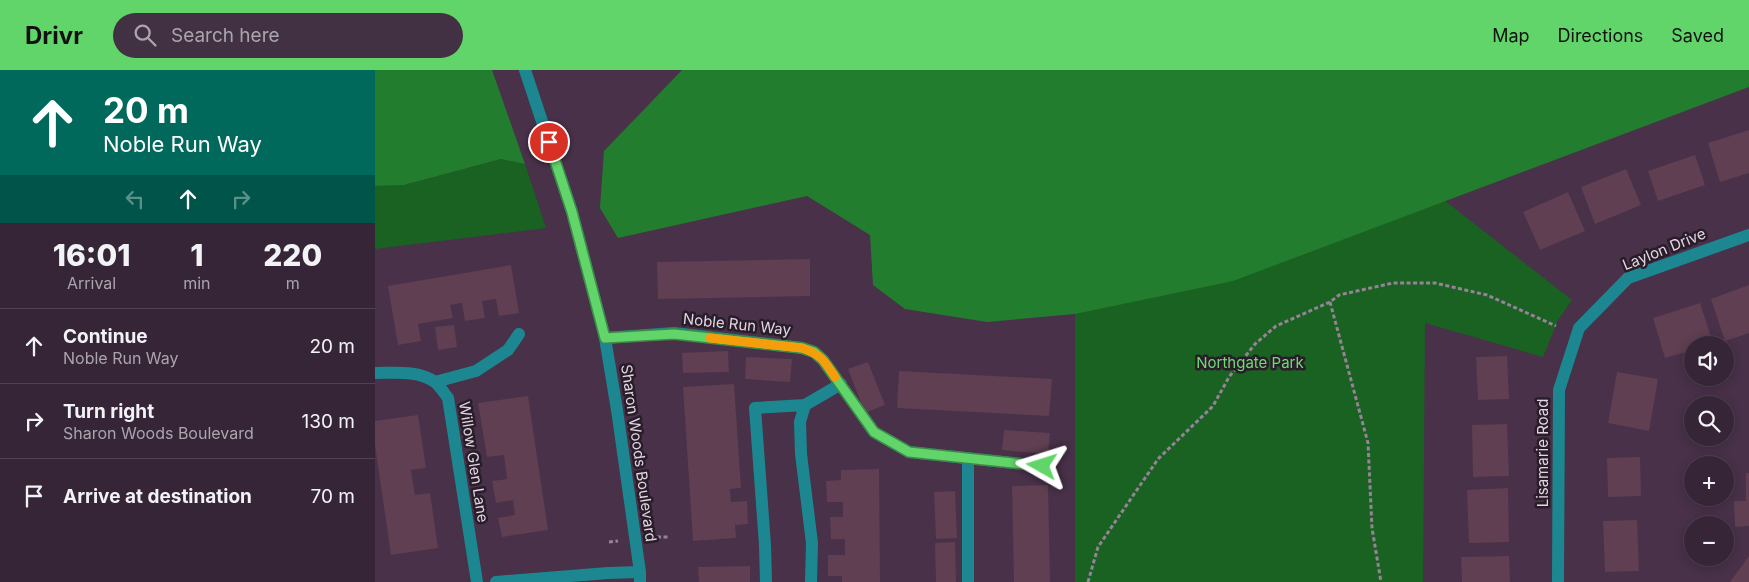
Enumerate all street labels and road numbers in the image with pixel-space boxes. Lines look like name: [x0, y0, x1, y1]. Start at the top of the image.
street label: Laylon Drive: [1620, 224, 1708, 274]
street label: Noble Run Way: [682, 309, 792, 339]
street label: Sharon Woods Boulevard: [617, 363, 661, 543]
street label: Lisamarie Road: [1533, 399, 1552, 507]
street label: Willow Glen Lane: [455, 400, 493, 524]

